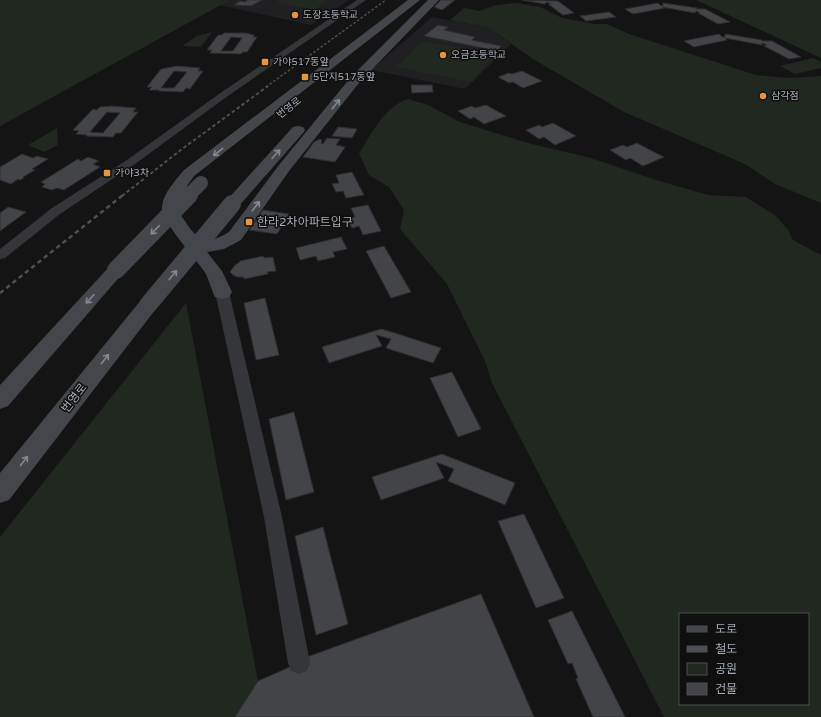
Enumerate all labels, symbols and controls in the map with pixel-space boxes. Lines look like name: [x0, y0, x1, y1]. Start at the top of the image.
place label: 도장초등학교: [303, 9, 358, 21]
marker: 도장초등학교: [290, 10, 300, 20]
place label: 오금초등학교: [451, 49, 506, 61]
marker: 오금초등학교: [438, 50, 448, 60]
place label: 가야517동앞: [273, 56, 329, 68]
marker: 가야517동앞: [260, 57, 270, 67]
place label: 5단지517동앞: [313, 71, 375, 83]
marker: 5단지517동앞: [300, 72, 310, 82]
place label: 삼각점: [771, 90, 799, 102]
marker: 삼각점: [758, 91, 768, 101]
street label: 번영로: [274, 95, 304, 121]
one-way arrow: [332, 98, 340, 109]
one-way arrow: [212, 147, 223, 156]
one-way arrow: [272, 149, 281, 160]
place label: 가야3차: [115, 167, 150, 179]
marker: 가야3차: [102, 168, 112, 178]
one-way arrow: [252, 201, 260, 212]
place label: 한라2차아파트입구: [257, 215, 353, 229]
marker: 한라2차아파트입구: [244, 217, 254, 227]
one-way arrow: [150, 225, 159, 235]
one-way arrow: [168, 269, 177, 280]
one-way arrow: [86, 294, 95, 304]
one-way arrow: [100, 354, 109, 365]
street label: 번영로: [58, 381, 90, 415]
one-way arrow: [20, 456, 28, 467]
legend: [679, 613, 809, 705]
text: 도로: [715, 622, 737, 636]
text: 철도: [715, 642, 737, 656]
text: 공원: [715, 662, 737, 676]
text: 건물: [715, 682, 737, 696]

